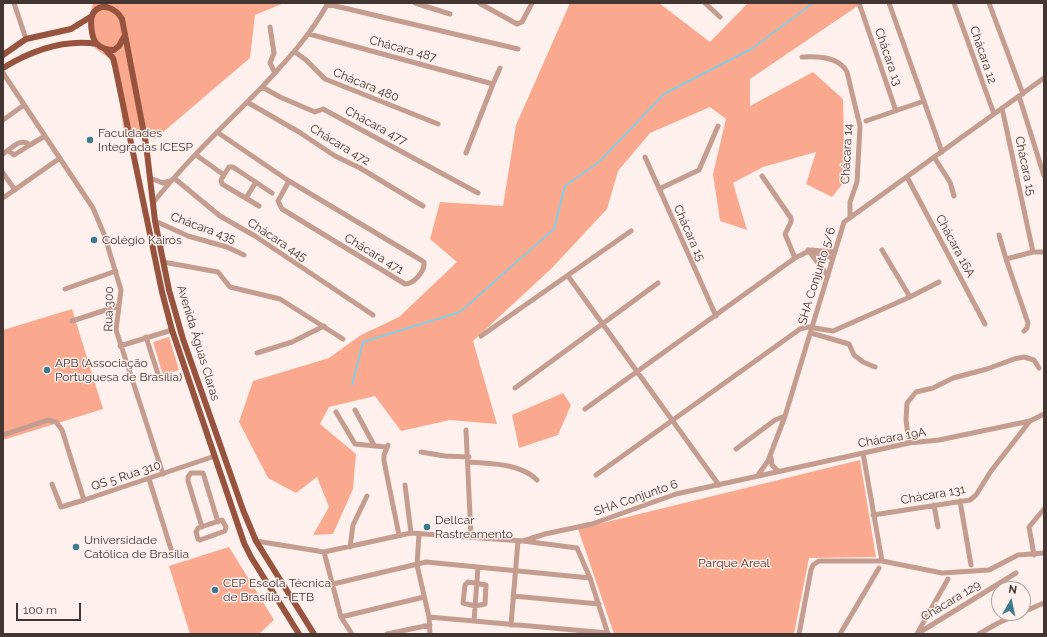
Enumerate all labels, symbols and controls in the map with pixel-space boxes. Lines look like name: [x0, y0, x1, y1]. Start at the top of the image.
street label: Chácara 12: [966, 24, 1000, 86]
street label: Chácara 13: [871, 26, 905, 88]
street label: Chácara 487: [368, 33, 438, 65]
street label: Chácara 480: [331, 65, 401, 105]
street label: Chácara 477: [343, 104, 409, 148]
street label: Chácara 472: [307, 121, 373, 169]
street label: Chácara 14: [838, 123, 856, 185]
place label: Faculdades Integradas ICESP: [98, 126, 193, 154]
marker: Faculdades Integradas ICESP: [85, 135, 95, 145]
street label: Chácara 15: [1012, 135, 1038, 197]
street label: Chácara 15: [670, 203, 708, 263]
street label: Chácara 435: [169, 210, 237, 246]
street label: Chácara 16A: [932, 212, 978, 280]
street label: Chácara 445: [244, 215, 310, 265]
street label: SHA Conjunto 5/6: [795, 225, 839, 327]
street label: Chácara 471: [342, 231, 406, 277]
place label: Colégio Kairós: [102, 233, 182, 247]
marker: Colégio Kairós: [89, 235, 99, 245]
street label: Avenida Águas Claras: [174, 283, 222, 403]
street label: Rua 300: [101, 286, 117, 332]
place label: APB (Associação Portuguesa de Brasília): [55, 356, 182, 384]
marker: APB (Associação Portuguesa de Brasília): [42, 365, 52, 375]
street label: Chácara 19A: [857, 425, 927, 451]
street label: QS 5 Rua 310: [89, 458, 163, 494]
street label: SHA Conjunto 6: [592, 477, 680, 519]
street label: Chácara 131: [900, 482, 966, 508]
place label: Dellcar Rastreamento: [435, 513, 513, 541]
marker: Dellcar Rastreamento: [422, 522, 432, 532]
place label: Universidade Católica de Brasília: [84, 533, 189, 561]
marker: Universidade Católica de Brasília: [71, 542, 81, 552]
park label: Parque Areal: [698, 556, 770, 570]
place label: CEP Escola Técnica de Brasília - ETB: [223, 576, 331, 604]
street label: Chácara 129: [919, 578, 983, 624]
north arrow: [991, 581, 1031, 621]
text: N: [1008, 583, 1018, 597]
marker: CEP Escola Técnica de Brasília - ETB: [210, 585, 220, 595]
scale bar: [18, 595, 83, 621]
text: 100 m: [23, 603, 57, 617]

